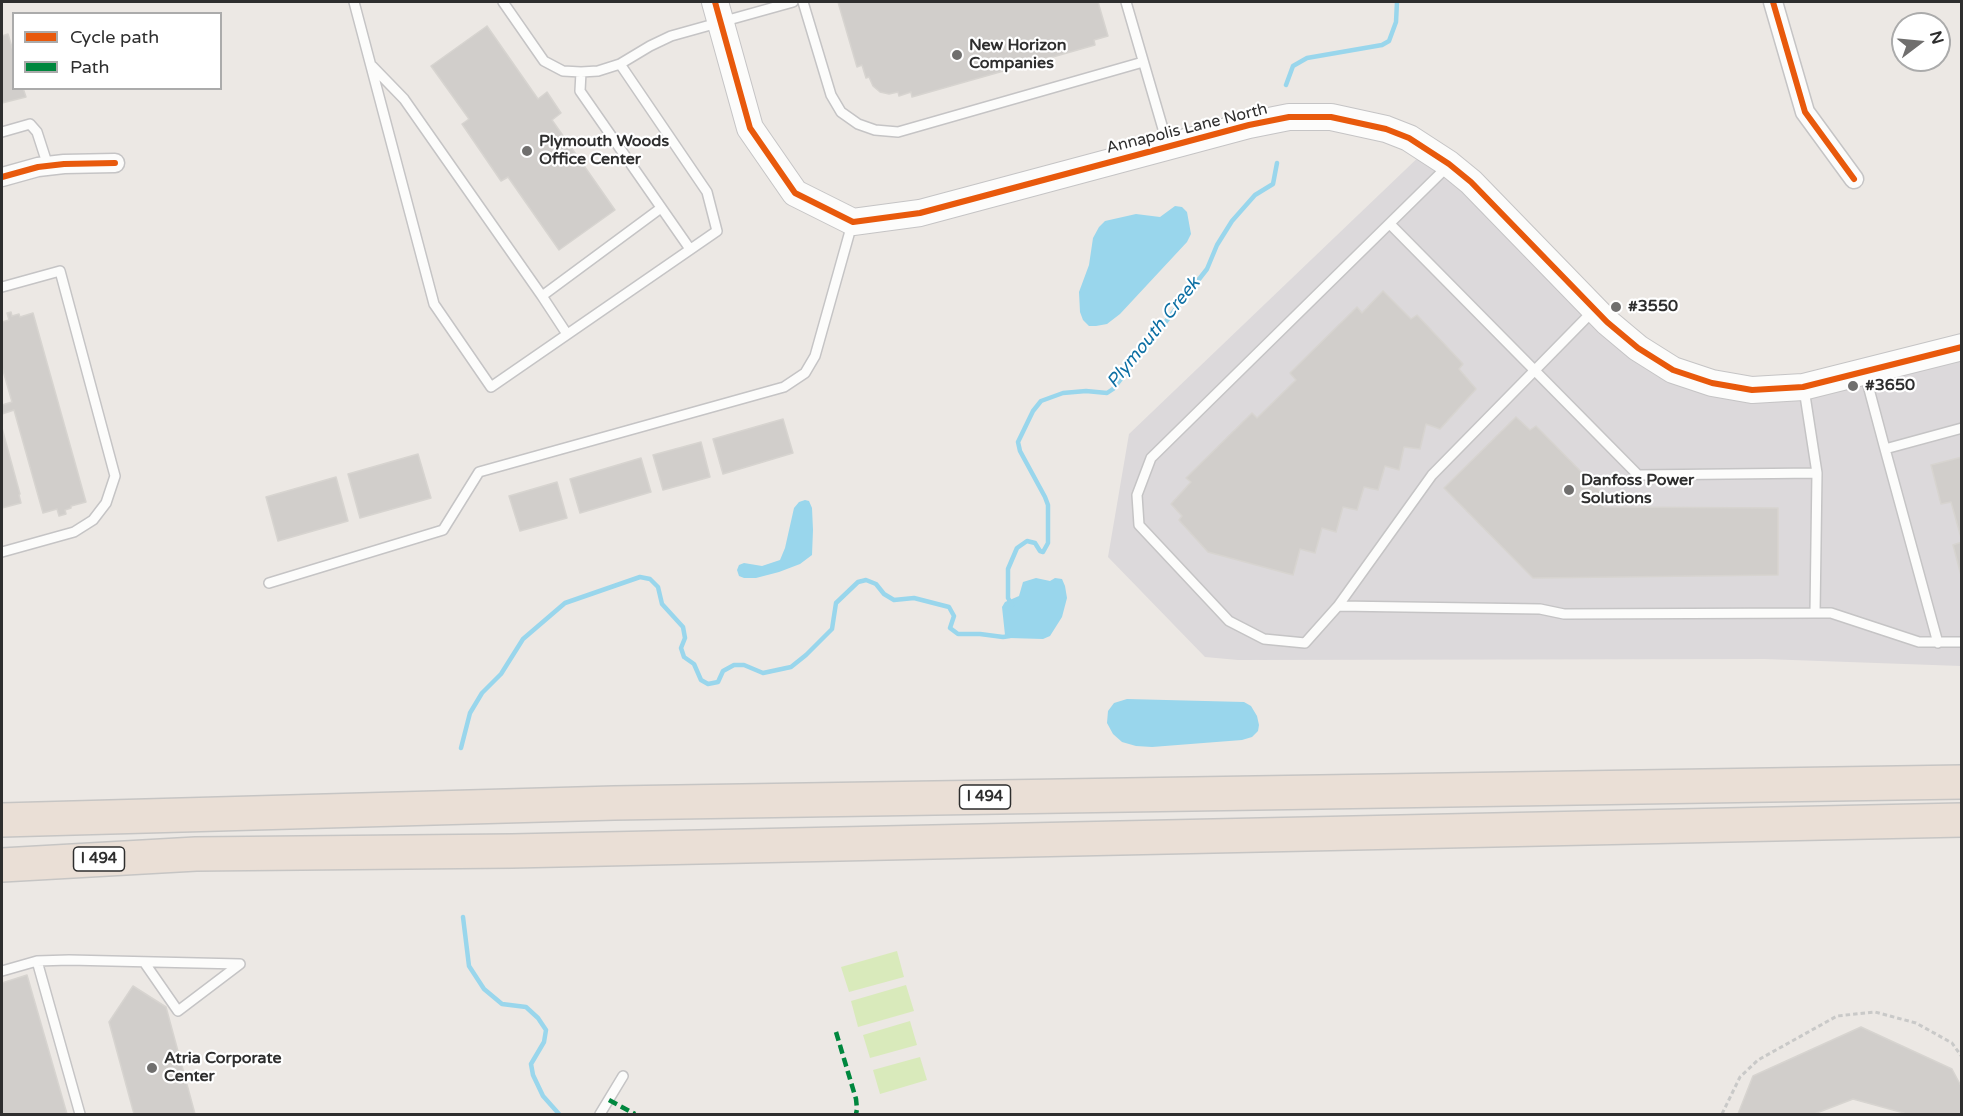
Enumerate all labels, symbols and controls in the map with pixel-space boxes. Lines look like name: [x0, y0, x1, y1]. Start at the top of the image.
legend: [12, 12, 222, 90]
north arrow: [1891, 12, 1951, 72]
text: Cycle path: [70, 26, 159, 48]
text: N: [1925, 29, 1948, 47]
place label: New Horizon Companies: [969, 36, 1067, 74]
marker: New Horizon Companies: [950, 48, 964, 62]
text: Path: [70, 56, 109, 78]
street label: Annapolis Lane North: [1104, 100, 1270, 158]
place label: Plymouth Woods Office Center: [539, 132, 669, 170]
marker: Plymouth Woods Office Center: [520, 144, 534, 158]
water label: Plymouth Creek: [1103, 273, 1205, 393]
place label: #3550: [1628, 297, 1678, 317]
marker: #3550: [1609, 300, 1623, 314]
place label: #3650: [1865, 376, 1915, 396]
marker: #3650: [1846, 379, 1860, 393]
place label: Danfoss Power Solutions: [1581, 471, 1694, 509]
marker: Danfoss Power Solutions: [1562, 483, 1576, 497]
road number: I 494: [960, 785, 1010, 809]
road number: I 494: [74, 847, 124, 871]
place label: Atria Corporate Center: [164, 1049, 281, 1087]
marker: Atria Corporate Center: [145, 1061, 159, 1075]

